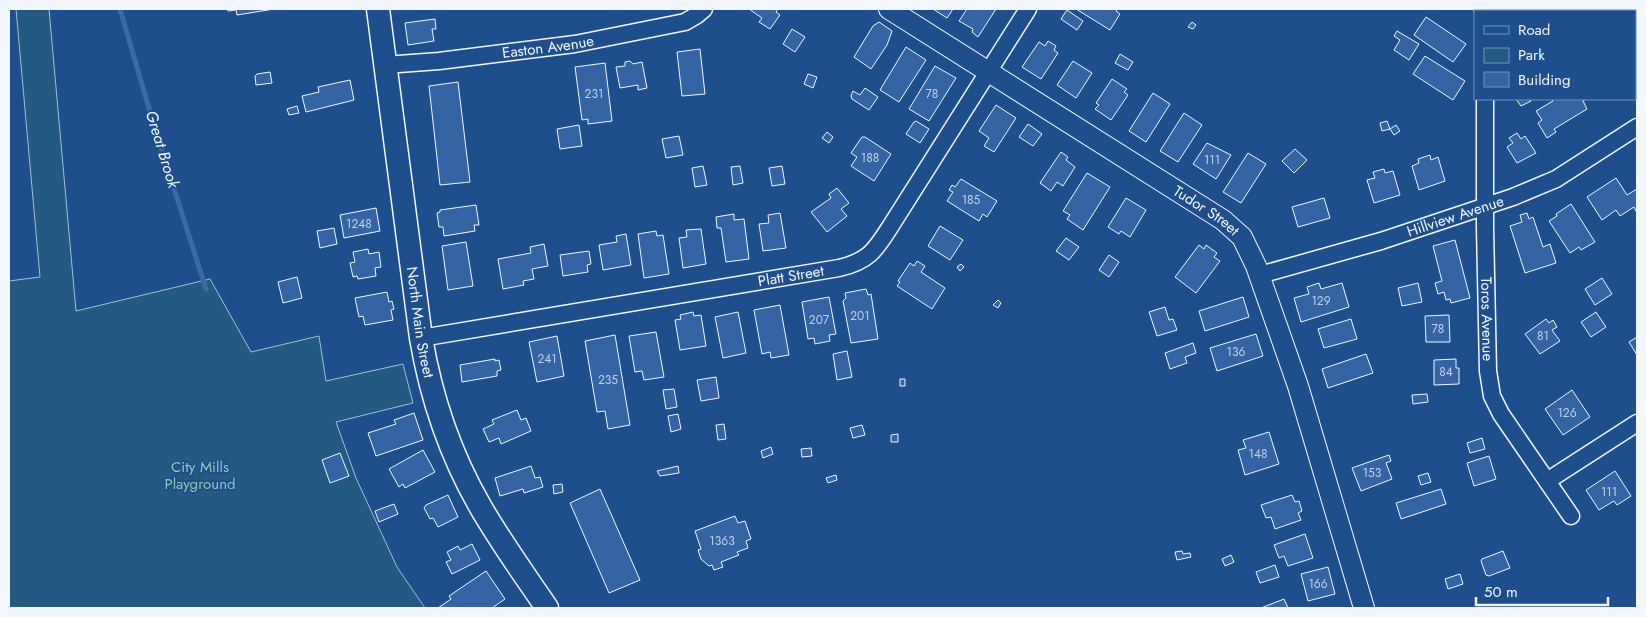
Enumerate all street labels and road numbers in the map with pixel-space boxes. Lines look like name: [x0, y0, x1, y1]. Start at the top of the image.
street label: Easton Avenue: [501, 29, 596, 64]
street label: Tudor Street: [1169, 180, 1245, 241]
street label: Hillview Avenue: [1404, 190, 1507, 243]
street label: Platt Street: [756, 260, 826, 292]
street label: North Main Street: [401, 265, 440, 381]
street label: Toros Avenue: [1475, 277, 1499, 362]

